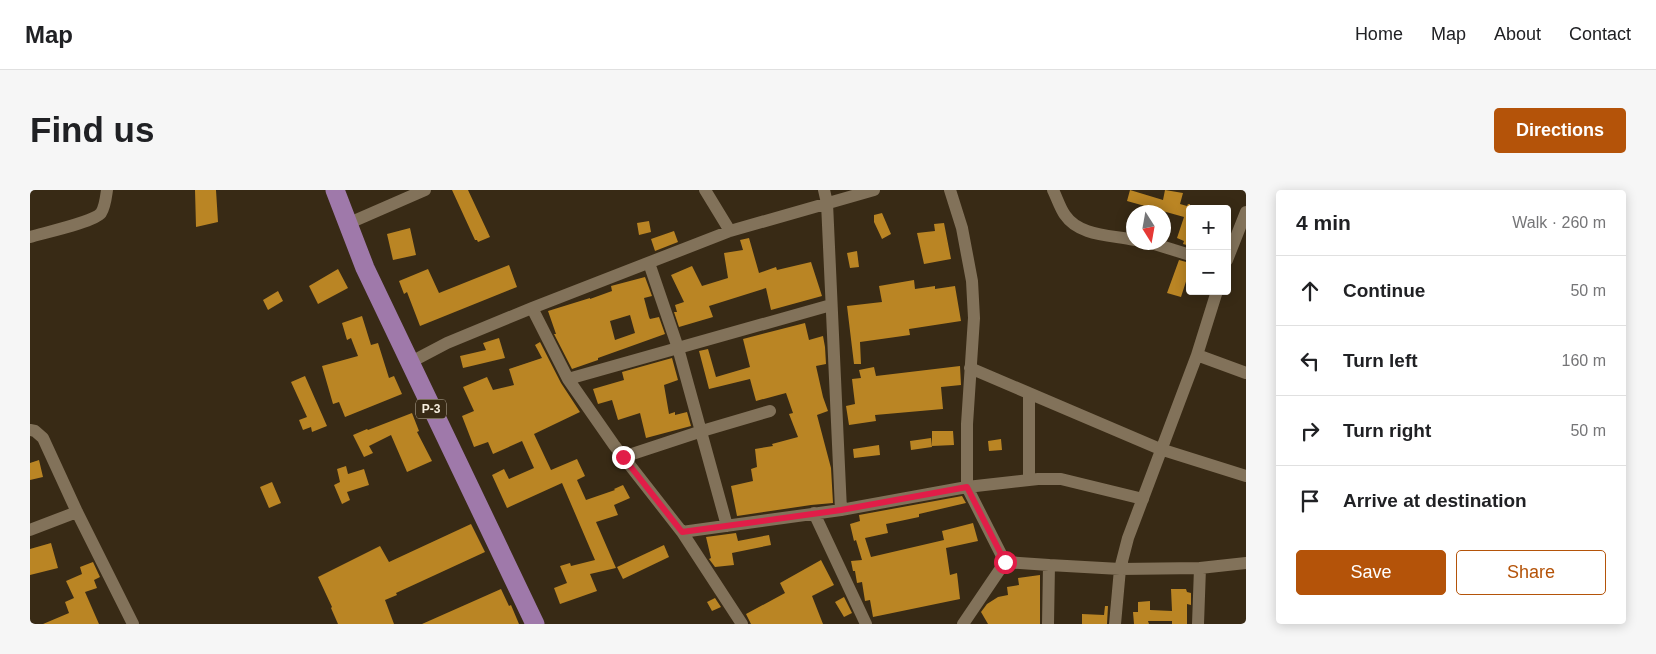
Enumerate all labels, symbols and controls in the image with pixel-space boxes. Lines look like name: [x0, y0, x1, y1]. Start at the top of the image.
text: Map: [25, 21, 73, 48]
text: Home: [1355, 24, 1403, 44]
text: Map: [1431, 24, 1466, 44]
text: About: [1494, 24, 1541, 44]
text: Contact: [1569, 24, 1631, 44]
button: Directions: [1494, 108, 1626, 153]
text: Find us: [30, 110, 154, 149]
north arrow: [1126, 205, 1171, 250]
map controls: [1186, 205, 1231, 295]
button: +: [1186, 205, 1231, 250]
text: 4 min: [1296, 211, 1351, 234]
text: Walk · 260 m: [1512, 214, 1606, 231]
button: −: [1186, 250, 1231, 295]
icon: ahead: [1296, 277, 1324, 305]
text: Continue: [1343, 280, 1425, 301]
text: 50 m: [1570, 282, 1606, 299]
icon: left: [1296, 347, 1324, 375]
text: Turn left: [1343, 350, 1418, 371]
text: 160 m: [1562, 352, 1606, 369]
road number: P-3: [416, 400, 446, 418]
icon: right: [1296, 417, 1324, 445]
text: Turn right: [1343, 420, 1431, 441]
text: 50 m: [1570, 422, 1606, 439]
route end: [612, 446, 635, 469]
icon: arrive: [1296, 487, 1324, 515]
text: Arrive at destination: [1343, 490, 1527, 511]
button: Save: [1296, 550, 1446, 595]
button: Share: [1456, 550, 1606, 595]
route start: [994, 551, 1017, 574]

